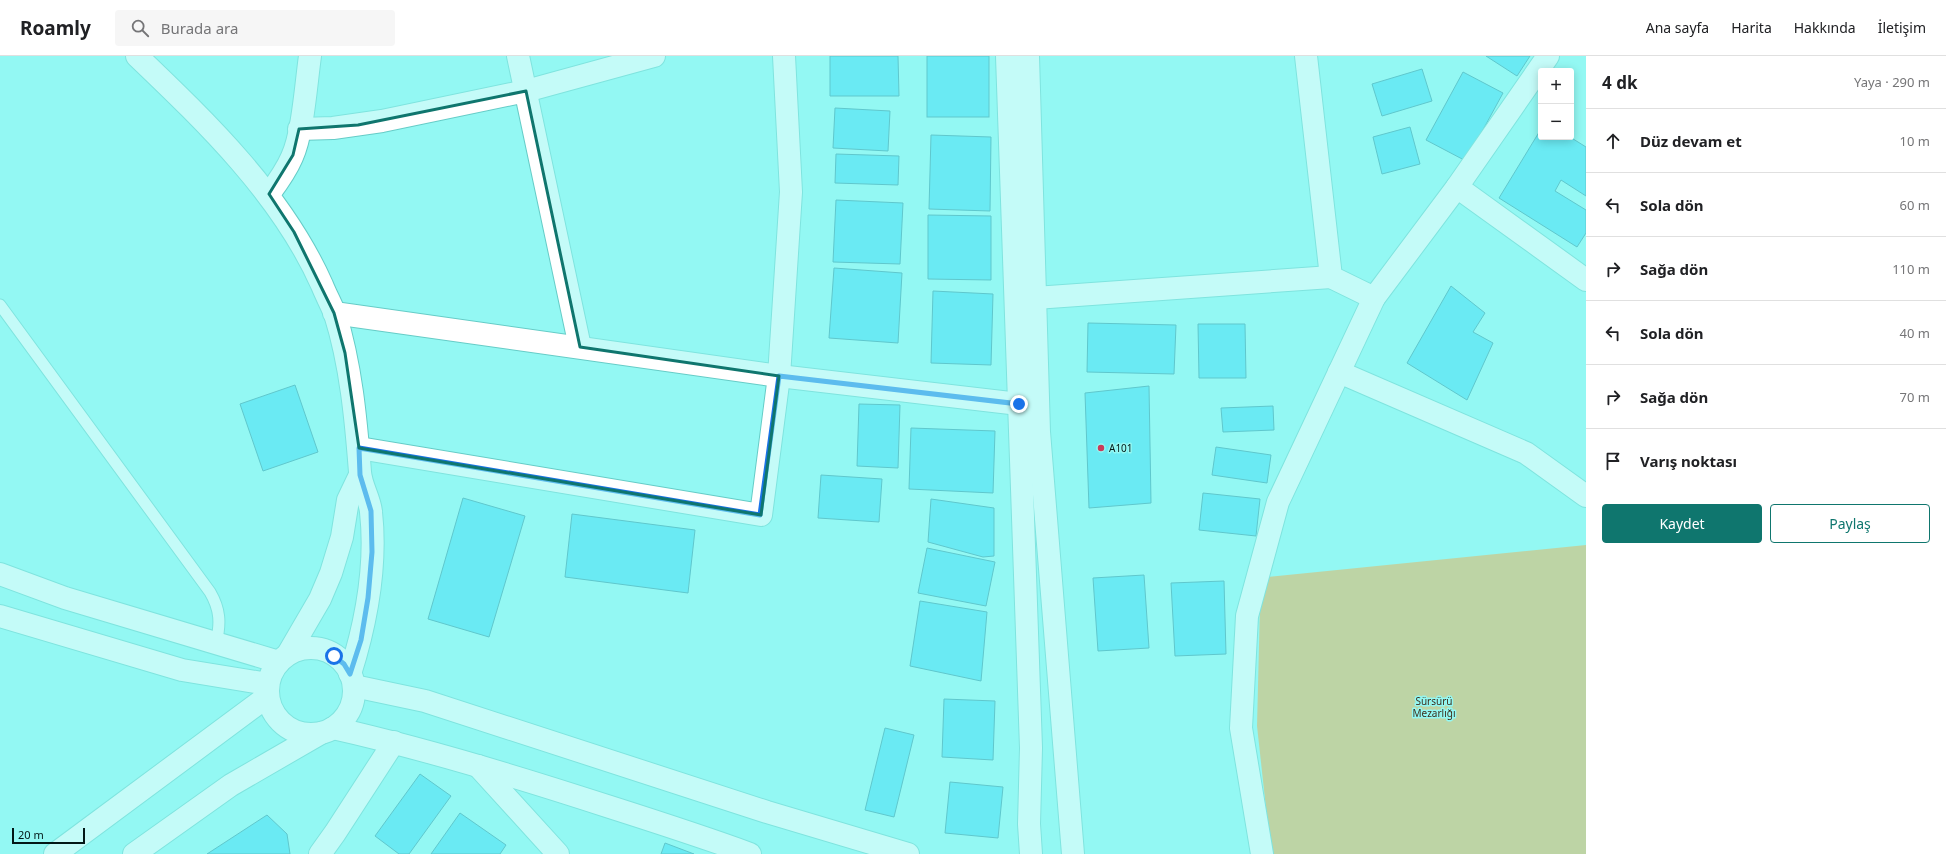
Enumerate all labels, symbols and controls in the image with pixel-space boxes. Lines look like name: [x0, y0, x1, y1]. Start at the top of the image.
search box: [115, 10, 395, 46]
text: Roamly: [20, 15, 91, 41]
icon: search: [129, 17, 151, 39]
text: Burada ara: [161, 18, 238, 38]
text: Ana sayfa: [1646, 18, 1709, 37]
text: Harita: [1731, 18, 1772, 37]
text: Hakkında: [1794, 18, 1856, 37]
text: İletişim: [1878, 18, 1926, 37]
map controls: [1538, 68, 1574, 140]
button: +: [1538, 68, 1574, 104]
text: 4 dk: [1602, 71, 1637, 94]
text: Yaya · 290 m: [1854, 73, 1930, 91]
button: −: [1538, 104, 1574, 140]
icon: ahead: [1602, 130, 1624, 152]
text: Düz devam et: [1640, 131, 1742, 151]
text: 10 m: [1900, 132, 1930, 150]
icon: left: [1602, 194, 1624, 216]
text: Sola dön: [1640, 195, 1704, 215]
text: 60 m: [1900, 196, 1930, 214]
icon: right: [1602, 258, 1624, 280]
text: Sağa dön: [1640, 259, 1708, 279]
text: 110 m: [1892, 260, 1930, 278]
icon: left: [1602, 322, 1624, 344]
text: Sola dön: [1640, 323, 1704, 343]
text: 40 m: [1900, 324, 1930, 342]
icon: right: [1602, 386, 1624, 408]
text: Sağa dön: [1640, 387, 1708, 407]
text: 70 m: [1900, 388, 1930, 406]
route end: [1010, 395, 1028, 413]
place label: A101: [1109, 441, 1133, 455]
marker: A101: [1096, 443, 1106, 453]
icon: arrive: [1602, 450, 1624, 472]
text: Varış noktası: [1640, 451, 1737, 471]
button: Kaydet: [1602, 504, 1762, 543]
button: Paylaş: [1770, 504, 1930, 543]
route start: [325, 647, 343, 665]
park label: Sürsürü Mezarlığı: [1413, 694, 1455, 720]
scale bar: [12, 826, 85, 845]
text: 20 m: [18, 827, 44, 842]

